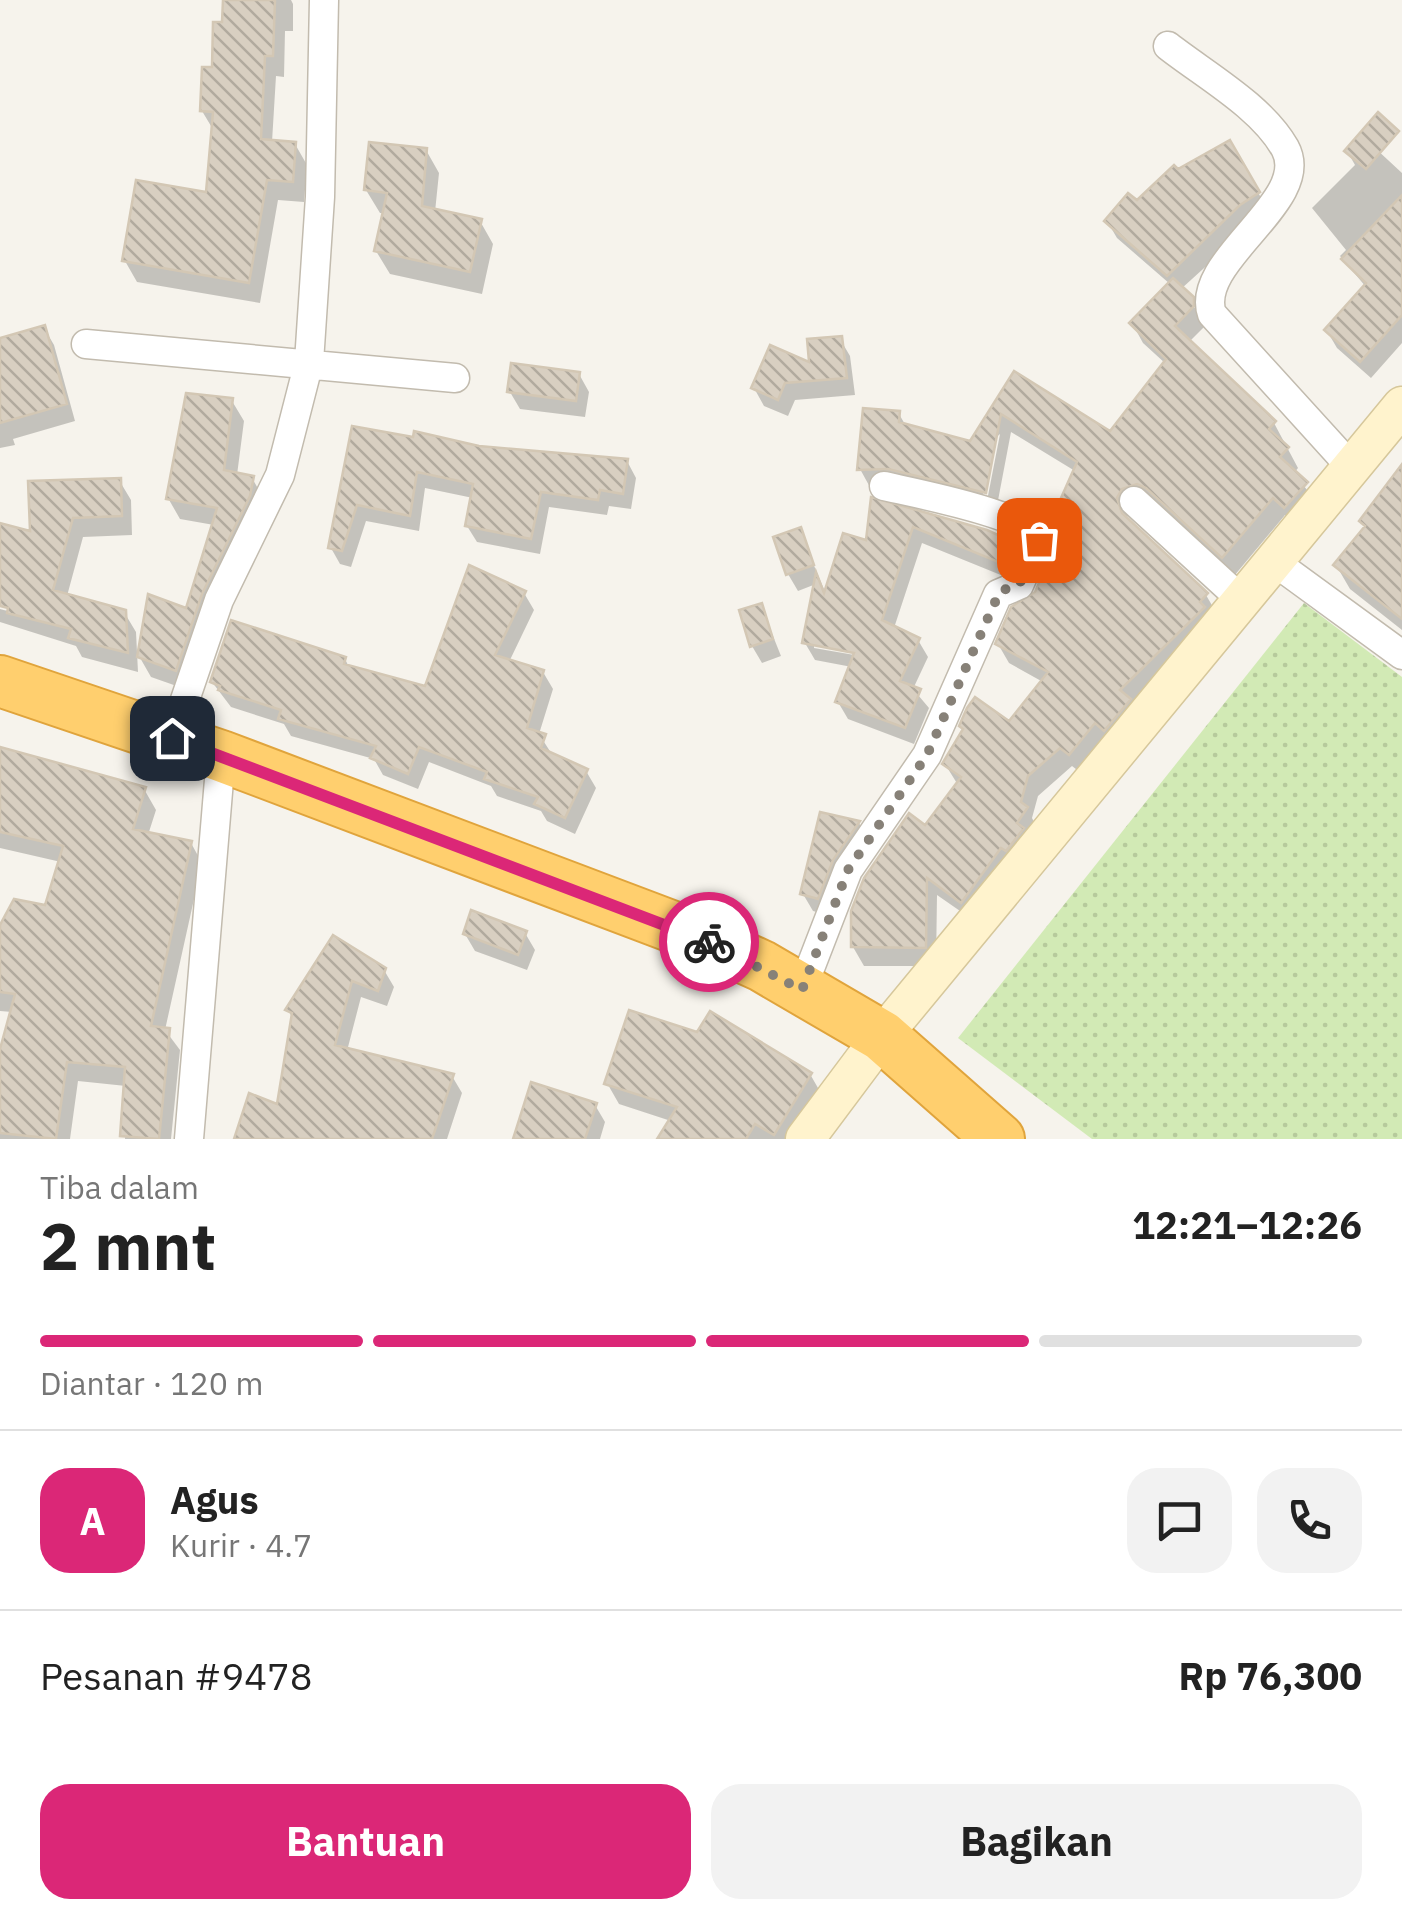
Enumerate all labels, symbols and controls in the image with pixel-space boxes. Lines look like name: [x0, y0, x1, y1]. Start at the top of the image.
pin: [997, 498, 1082, 583]
icon: bag: [1012, 513, 1067, 568]
pin: [130, 696, 215, 781]
icon: home: [145, 711, 200, 766]
courier: [659, 892, 759, 992]
icon: bike: [682, 915, 737, 970]
text: Tiba dalam: [40, 1166, 199, 1208]
text: 12:21–12:26: [1132, 1200, 1362, 1249]
text: 2 mnt: [40, 1203, 216, 1288]
text: Diantar · 120 m: [40, 1362, 263, 1404]
button: chat: [1127, 1468, 1232, 1573]
button: phone: [1257, 1468, 1362, 1573]
text: Agus: [170, 1475, 259, 1524]
text: A: [79, 1496, 106, 1545]
text: Kurir · 4.7: [170, 1524, 312, 1566]
text: Pesanan #9478: [40, 1651, 313, 1700]
text: Rp 76,300: [1179, 1651, 1362, 1700]
button: Bantuan: [40, 1784, 691, 1899]
button: Bagikan: [711, 1784, 1362, 1899]

